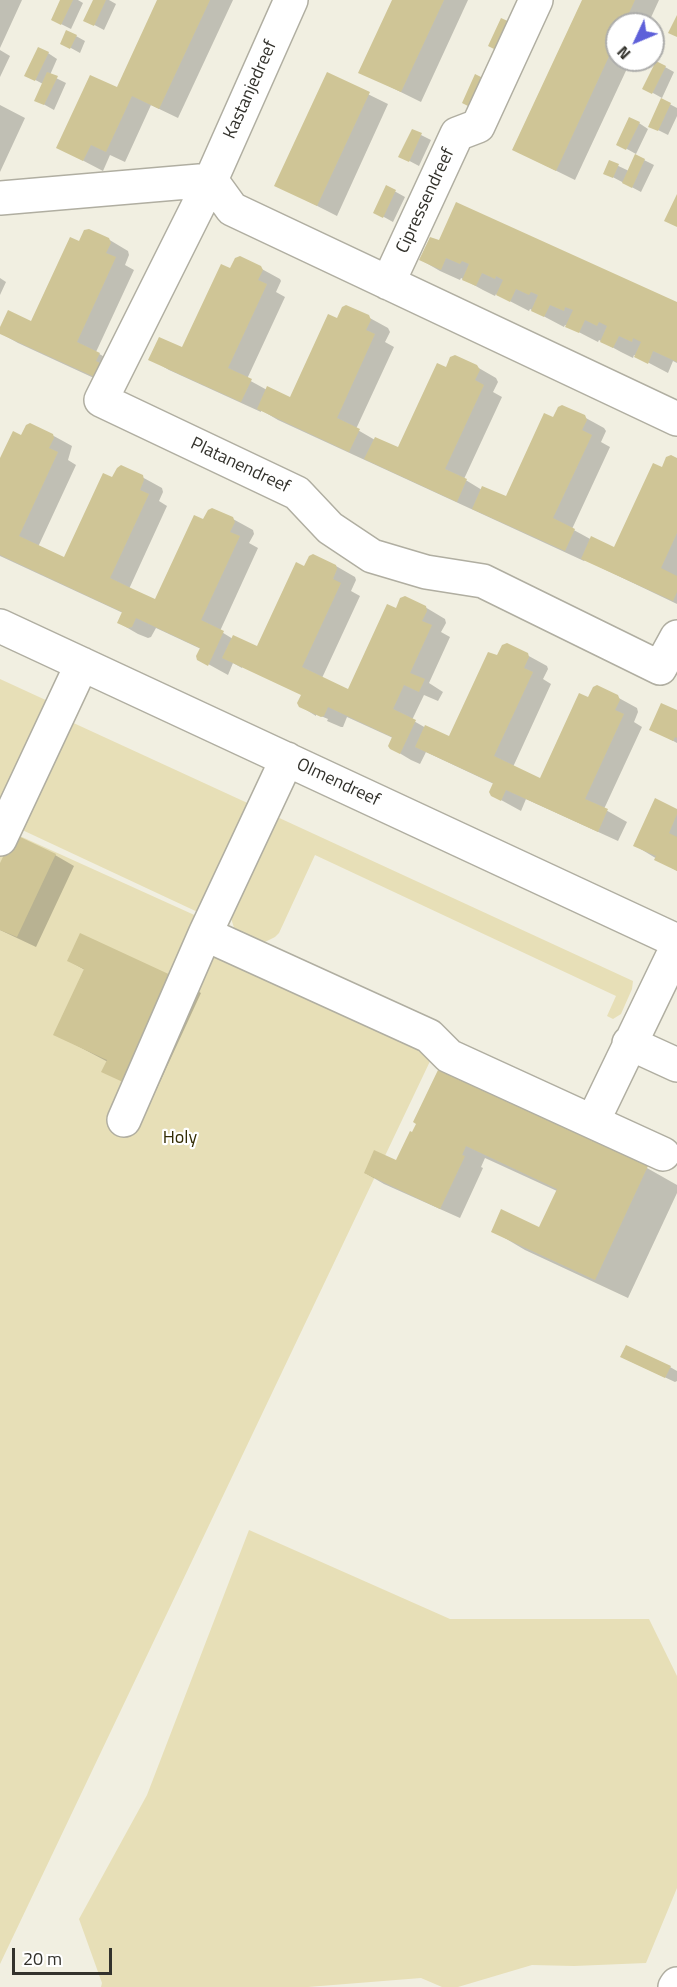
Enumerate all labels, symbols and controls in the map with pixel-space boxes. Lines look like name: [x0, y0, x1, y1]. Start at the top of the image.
north arrow: [605, 12, 665, 72]
street label: Kastanjedreef: [220, 37, 282, 143]
text: N: [611, 41, 636, 65]
street label: Cipressendreef: [392, 145, 460, 257]
street label: Platanendreef: [187, 434, 293, 498]
street label: Olmendreef: [293, 754, 383, 812]
park label: Holy: [163, 1128, 197, 1150]
scale bar: [15, 1936, 116, 1974]
text: 20 m: [23, 1945, 62, 1972]

